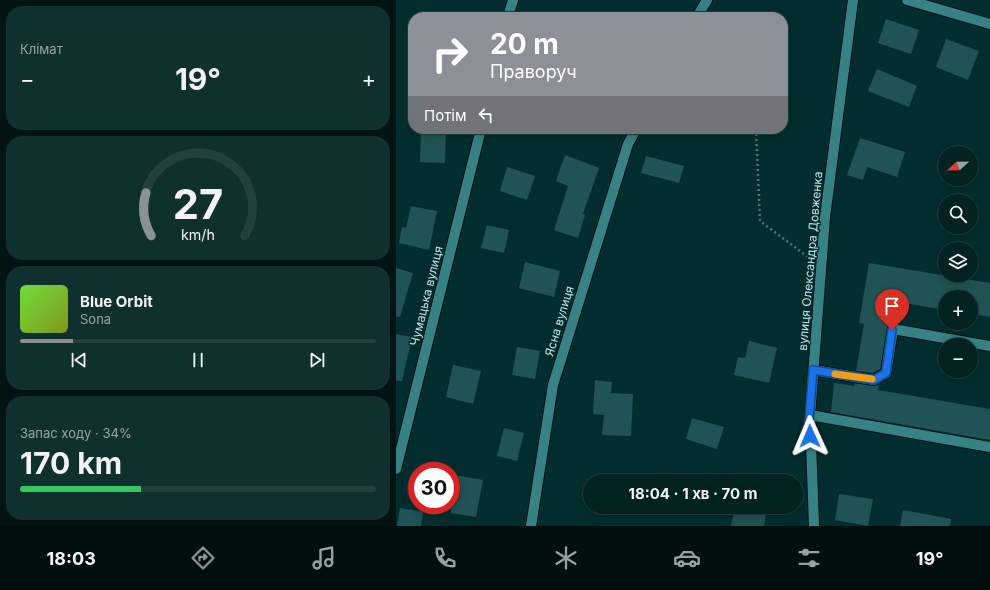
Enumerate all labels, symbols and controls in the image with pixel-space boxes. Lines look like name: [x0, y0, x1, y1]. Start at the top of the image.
text: 20 m: [490, 27, 559, 61]
icon: right: [424, 28, 476, 80]
text: Клімат: [20, 41, 63, 57]
text: 19°: [175, 61, 221, 97]
text: Праворуч: [490, 61, 577, 82]
text: −: [20, 66, 35, 92]
text: +: [361, 66, 376, 92]
icon: left: [475, 104, 497, 126]
text: Потім: [424, 106, 467, 125]
north arrow: [938, 146, 978, 186]
map controls: [938, 146, 978, 378]
street label: вулиця Олександра Довженка: [795, 171, 825, 351]
text: 27: [173, 179, 223, 229]
button: search: [938, 194, 978, 234]
text: km/h: [181, 226, 215, 243]
button: layers: [938, 242, 978, 282]
street label: Чумацька вулиця: [406, 244, 446, 348]
street label: Ясна вулиця: [541, 284, 577, 358]
pin: [875, 289, 909, 330]
button: +: [938, 290, 978, 330]
text: Blue Orbit: [80, 292, 153, 311]
icon: arrive: [881, 295, 903, 317]
text: Sona: [80, 311, 111, 327]
button: −: [938, 338, 978, 378]
icon: previous: [68, 349, 90, 371]
icon: pause: [187, 349, 209, 371]
icon: next: [306, 349, 328, 371]
position arrow: [789, 415, 831, 457]
text: Запас ходу · 34%: [20, 425, 132, 441]
text: 170 km: [20, 445, 122, 481]
speed limit sign: 30: [408, 462, 460, 514]
text: 18:04 · 1 хв · 70 m: [629, 484, 757, 503]
icon: directions: [189, 544, 217, 572]
icon: music: [310, 544, 338, 572]
icon: phone: [431, 544, 459, 572]
icon: climate: [552, 544, 580, 572]
icon: car: [673, 544, 701, 572]
icon: filters: [795, 544, 823, 572]
text: 18:03: [47, 548, 96, 569]
text: 19°: [916, 548, 943, 569]

